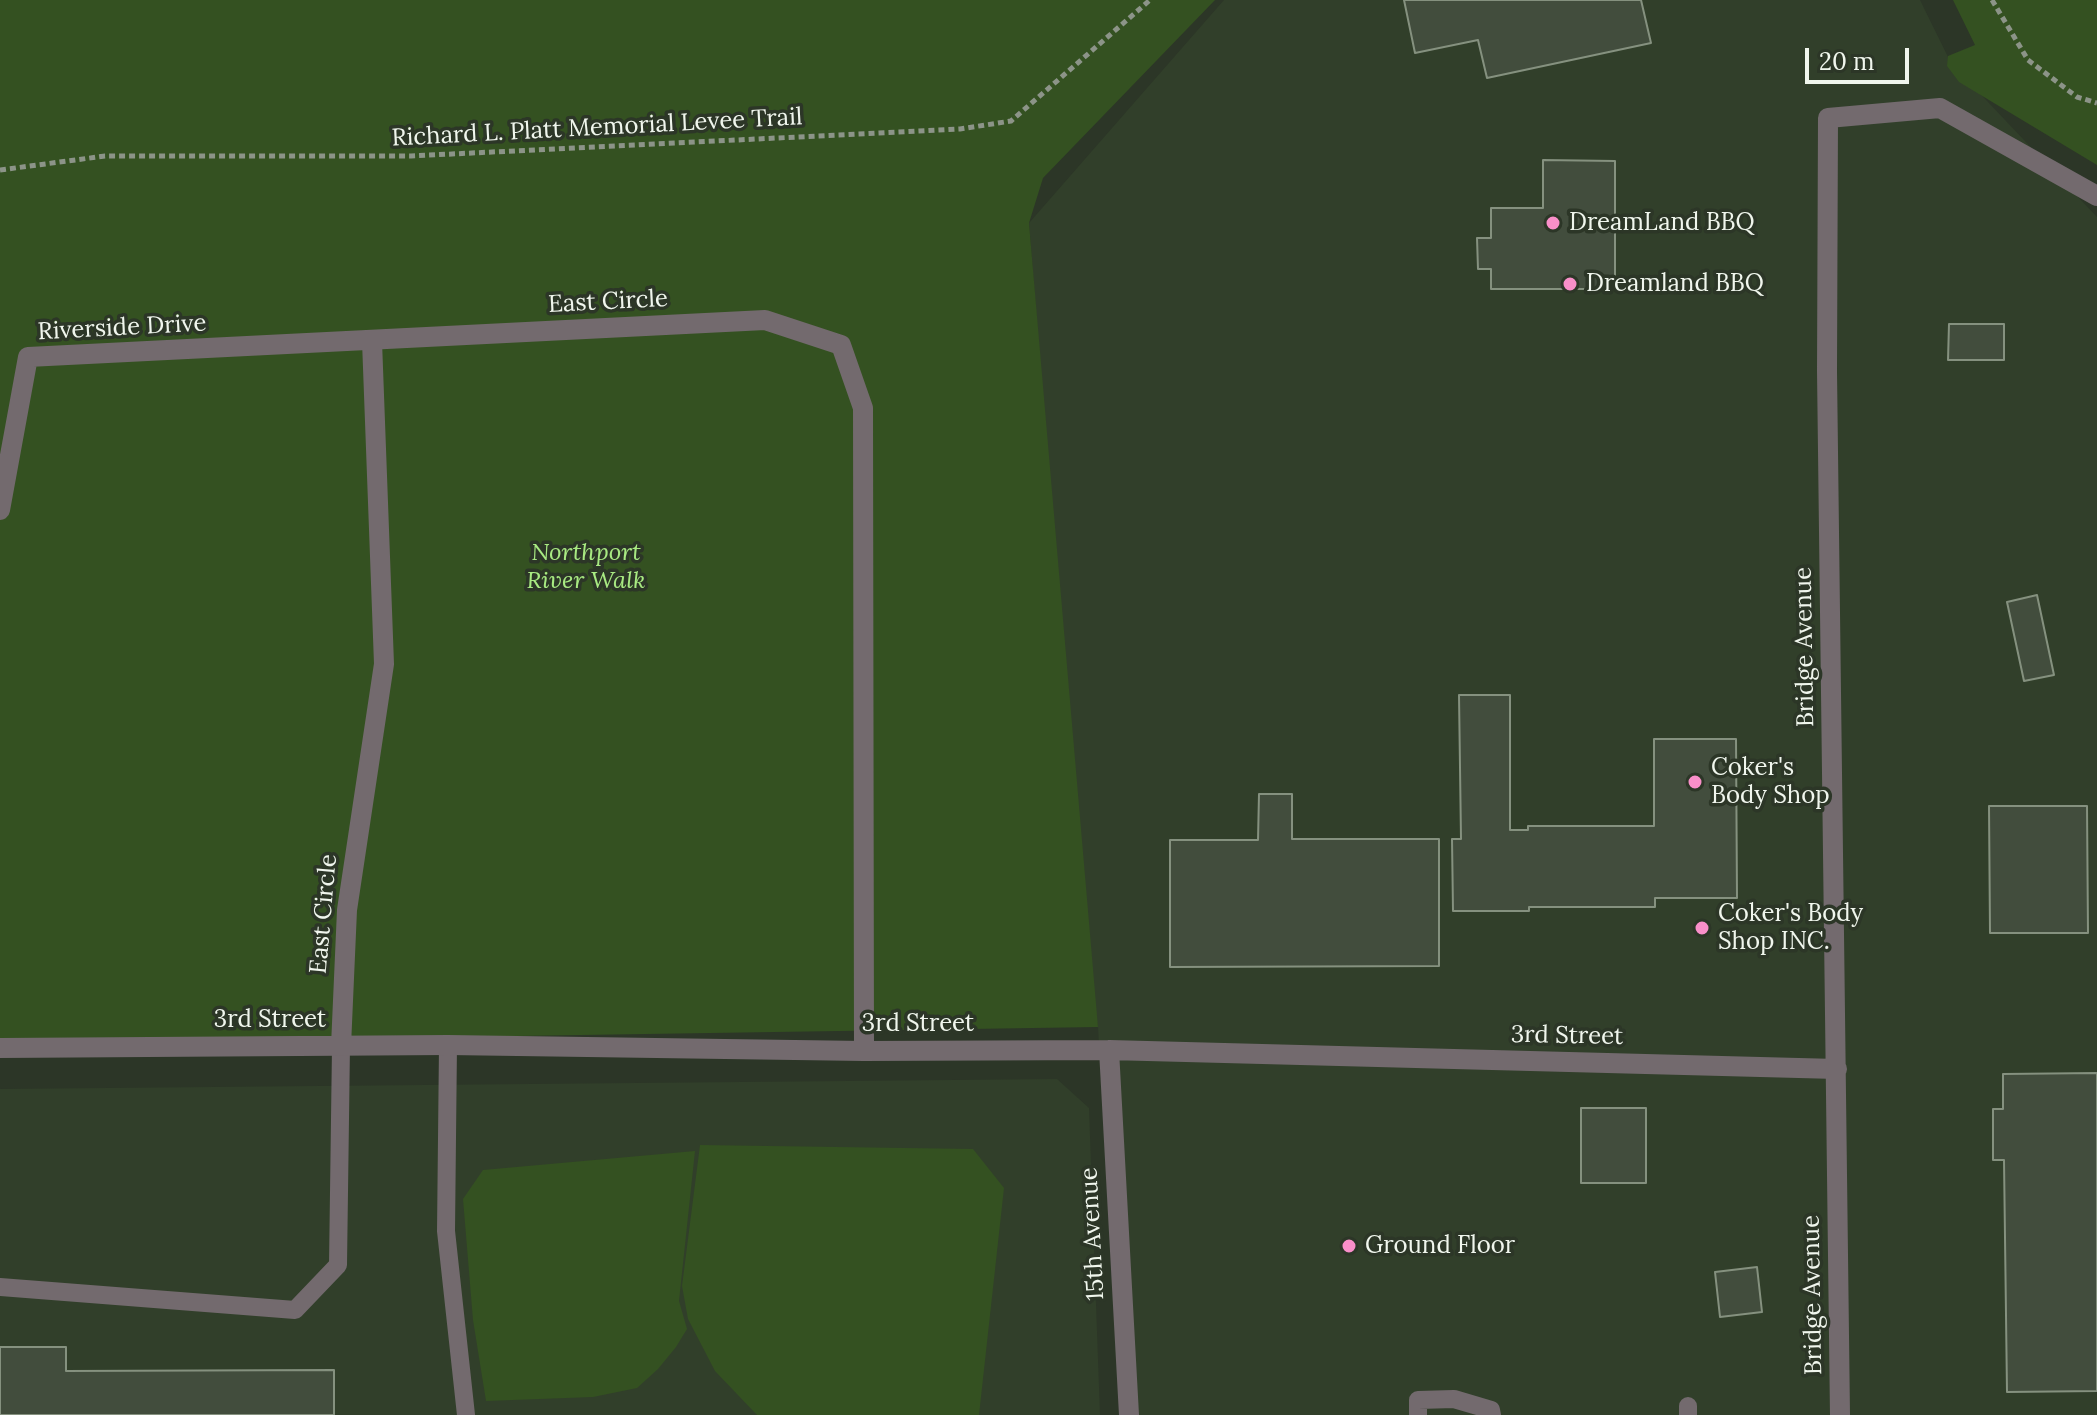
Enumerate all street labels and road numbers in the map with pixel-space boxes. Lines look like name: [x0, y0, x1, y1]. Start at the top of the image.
street label: Richard L. Platt Memorial Levee Trail: [391, 103, 803, 153]
street label: East Circle: [547, 284, 669, 320]
street label: Riverside Drive: [37, 309, 207, 347]
street label: Bridge Avenue: [1789, 567, 1821, 727]
street label: East Circle: [304, 853, 344, 975]
street label: 3rd Street: [214, 1006, 326, 1034]
street label: 3rd Street: [862, 1010, 974, 1038]
street label: 3rd Street: [1511, 1021, 1623, 1051]
street label: 15th Avenue: [1075, 1167, 1111, 1301]
street label: Bridge Avenue: [1797, 1215, 1829, 1375]

